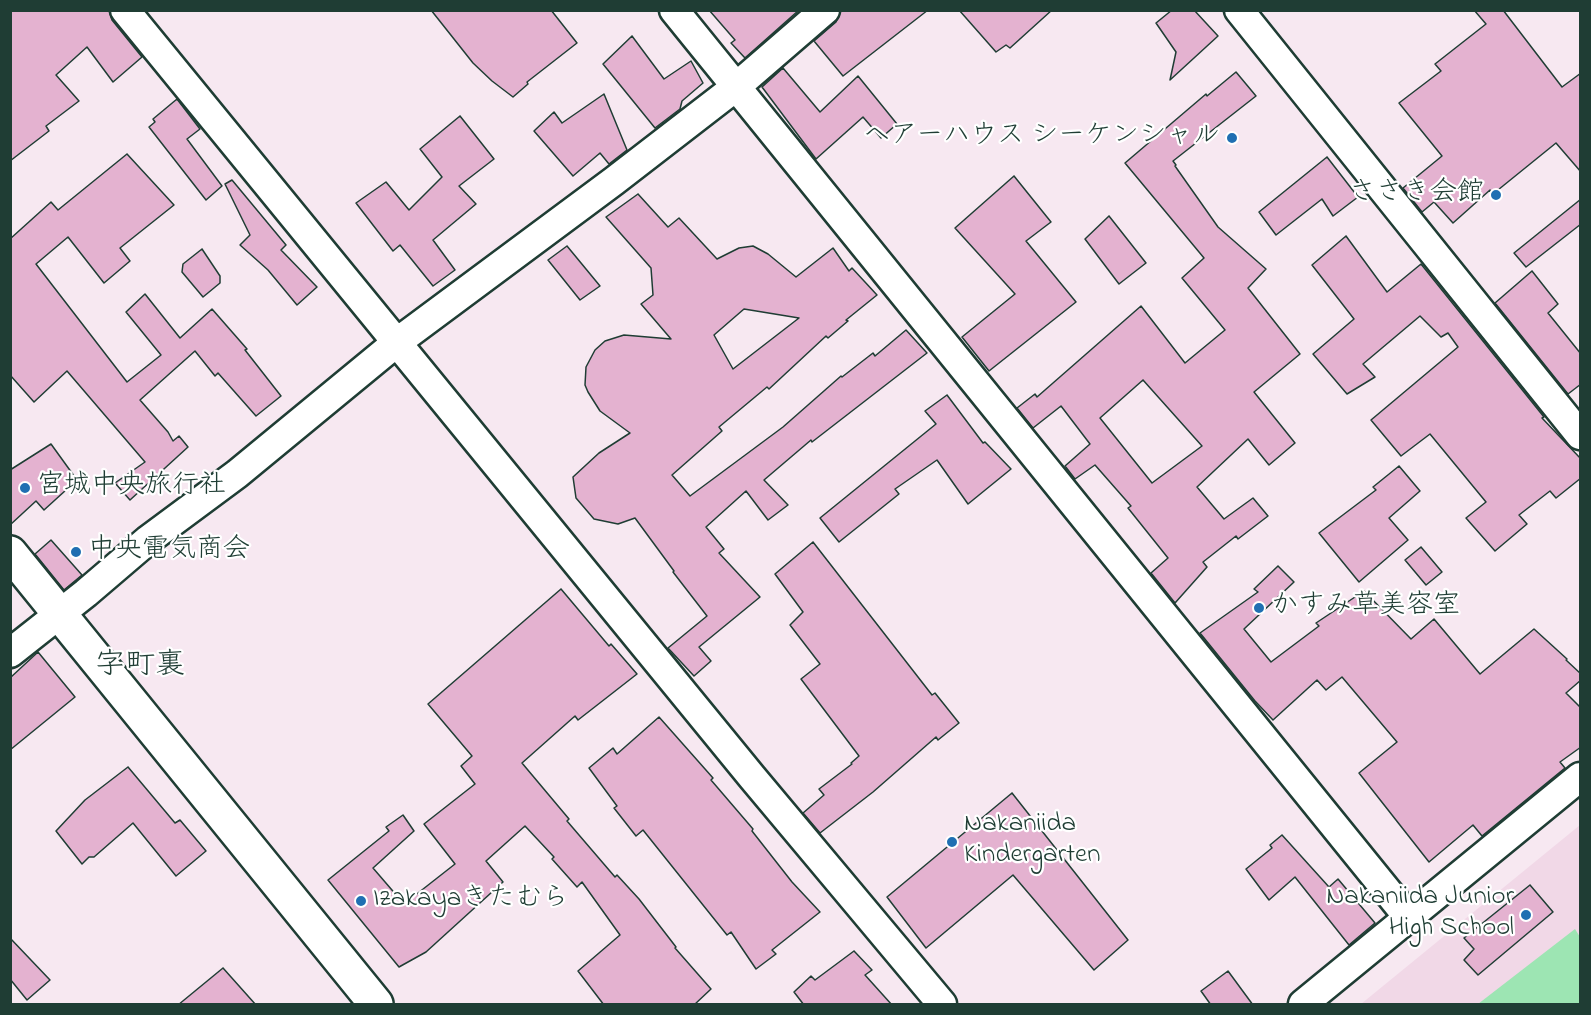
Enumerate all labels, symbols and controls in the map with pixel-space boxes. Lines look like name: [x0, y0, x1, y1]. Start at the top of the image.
place label: ヘアーハウス シーケンシャル: [863, 122, 1220, 154]
marker: ヘアーハウス シーケンシャル: [1225, 131, 1239, 145]
place label: ささき会館: [1349, 179, 1484, 211]
marker: ささき会館: [1489, 188, 1503, 202]
place label: 宮城中央旅行社: [37, 472, 226, 504]
marker: 宮城中央旅行社: [18, 481, 32, 495]
place label: 中央電気商会: [88, 536, 250, 568]
marker: 中央電気商会: [69, 545, 83, 559]
place label: かすみ草美容室: [1271, 592, 1460, 624]
marker: かすみ草美容室: [1252, 601, 1266, 615]
district label: 字町裏: [95, 650, 185, 686]
place label: Nakaniida Kindergarten: [964, 810, 1100, 873]
marker: Nakaniida Kindergarten: [945, 835, 959, 849]
place label: Nakaniida Junior High School: [1326, 883, 1514, 946]
place label: Izakayaきたむら: [373, 885, 569, 917]
marker: Izakayaきたむら: [354, 894, 368, 908]
marker: Nakaniida Junior High School: [1519, 908, 1533, 922]

